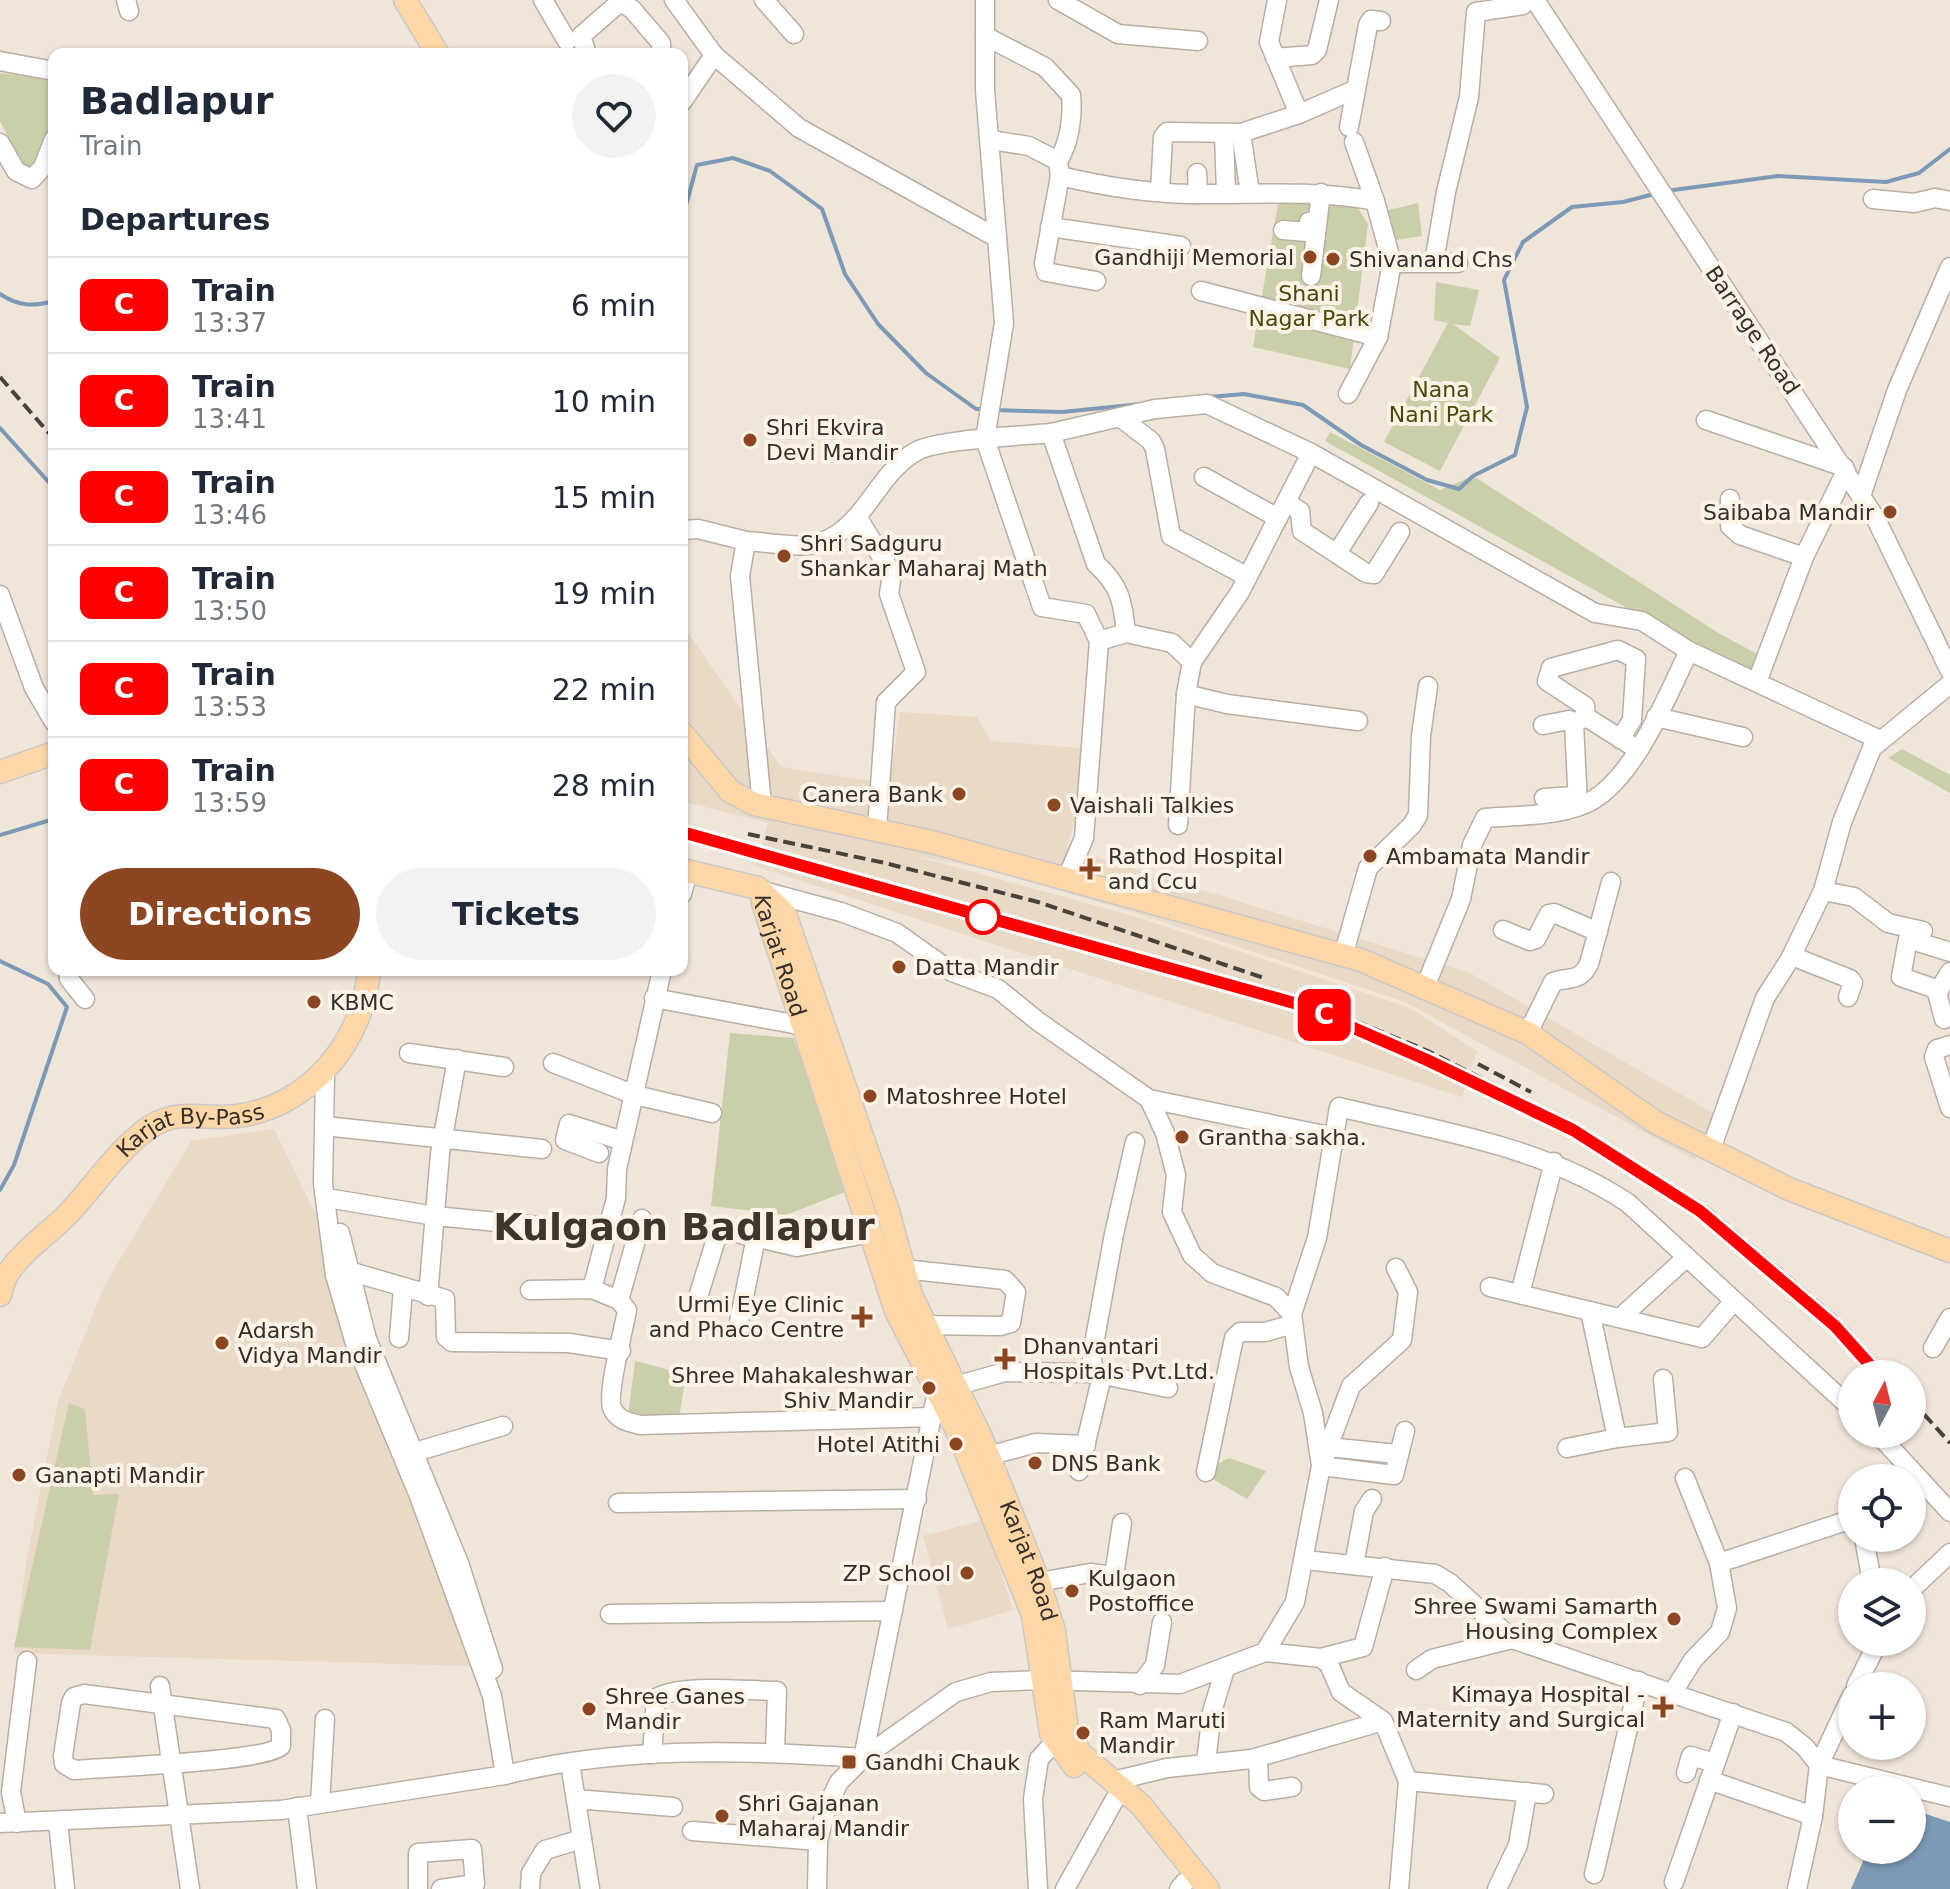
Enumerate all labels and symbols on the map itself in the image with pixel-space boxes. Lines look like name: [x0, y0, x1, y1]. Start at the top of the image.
place label: Gandhiji Memorial: [1094, 245, 1294, 270]
place label: Shivanand Chs: [1349, 247, 1513, 272]
marker: Gandhiji Memorial: [1301, 248, 1319, 266]
marker: Shivanand Chs: [1324, 250, 1342, 268]
street label: Barrage Road: [1700, 261, 1805, 399]
park label: Shani Nagar Park: [1249, 281, 1370, 331]
park label: Nana Nani Park: [1389, 377, 1494, 427]
place label: Shri Ekvira Devi Mandir: [766, 415, 899, 465]
marker: Shri Ekvira Devi Mandir: [741, 431, 759, 449]
place label: Saibaba Mandir: [1703, 500, 1875, 525]
marker: Saibaba Mandir: [1881, 503, 1899, 521]
place label: Shri Sadguru Shankar Maharaj Math: [800, 531, 1048, 581]
marker: Shri Sadguru Shankar Maharaj Math: [775, 547, 793, 565]
place label: Canera Bank: [802, 782, 943, 807]
marker: Canera Bank: [950, 785, 968, 803]
place label: Vaishali Talkies: [1070, 793, 1234, 818]
marker: Vaishali Talkies: [1045, 796, 1063, 814]
place label: Rathod Hospital and Ccu: [1108, 844, 1283, 894]
place label: Ambamata Mandir: [1386, 844, 1590, 869]
marker: Ambamata Mandir: [1361, 847, 1379, 865]
marker: Rathod Hospital and Ccu: [1079, 858, 1101, 880]
street label: Karjat Road: [750, 894, 811, 1020]
unlabelled marker: [966, 900, 1000, 934]
place label: Datta Mandir: [915, 955, 1060, 980]
marker: Datta Mandir: [890, 958, 908, 976]
line badge: C: [1298, 989, 1350, 1041]
place label: KBMC: [330, 990, 394, 1015]
marker: KBMC: [305, 993, 323, 1011]
place label: Matoshree Hotel: [886, 1084, 1067, 1109]
marker: Matoshree Hotel: [861, 1087, 879, 1105]
street label: Karjat By-Pass: [112, 1099, 267, 1162]
place label: Grantha sakha.: [1198, 1125, 1367, 1150]
marker: Grantha sakha.: [1173, 1128, 1191, 1146]
district label: Kulgaon Badlapur: [493, 1205, 875, 1249]
place label: Urmi Eye Clinic and Phaco Centre: [649, 1292, 844, 1342]
marker: Urmi Eye Clinic and Phaco Centre: [851, 1306, 873, 1328]
place label: Adarsh Vidya Mandir: [238, 1318, 383, 1368]
marker: Adarsh Vidya Mandir: [213, 1334, 231, 1352]
place label: Dhanvantari Hospitals Pvt.Ltd.: [1023, 1334, 1215, 1384]
marker: Dhanvantari Hospitals Pvt.Ltd.: [994, 1348, 1016, 1370]
north arrow: [1838, 1360, 1926, 1448]
place label: Shree Mahakaleshwar Shiv Mandir: [671, 1363, 914, 1413]
marker: Shree Mahakaleshwar Shiv Mandir: [920, 1379, 938, 1397]
place label: Hotel Atithi: [817, 1432, 940, 1457]
marker: Hotel Atithi: [947, 1435, 965, 1453]
place label: DNS Bank: [1051, 1451, 1161, 1476]
marker: DNS Bank: [1026, 1454, 1044, 1472]
place label: Ganapti Mandir: [35, 1463, 205, 1488]
marker: Ganapti Mandir: [10, 1466, 28, 1484]
street label: Karjat Road: [995, 1497, 1062, 1624]
place label: ZP School: [843, 1561, 951, 1586]
marker: ZP School: [958, 1564, 976, 1582]
place label: Kulgaon Postoffice: [1088, 1566, 1194, 1616]
marker: Kulgaon Postoffice: [1063, 1582, 1081, 1600]
place label: Shree Swami Samarth Housing Complex: [1414, 1594, 1658, 1644]
marker: Shree Swami Samarth Housing Complex: [1665, 1610, 1683, 1628]
place label: Kimaya Hospital - Maternity and Surgical: [1396, 1682, 1645, 1732]
place label: Shree Ganes Mandir: [605, 1684, 745, 1734]
marker: Kimaya Hospital - Maternity and Surgical: [1652, 1696, 1674, 1718]
marker: Shree Ganes Mandir: [580, 1700, 598, 1718]
place label: Ram Maruti Mandir: [1099, 1708, 1226, 1758]
marker: Ram Maruti Mandir: [1074, 1724, 1092, 1742]
place label: Gandhi Chauk: [865, 1750, 1020, 1775]
marker: Gandhi Chauk: [840, 1753, 858, 1771]
place label: Shri Gajanan Maharaj Mandir: [738, 1791, 910, 1841]
marker: Shri Gajanan Maharaj Mandir: [713, 1807, 731, 1825]

